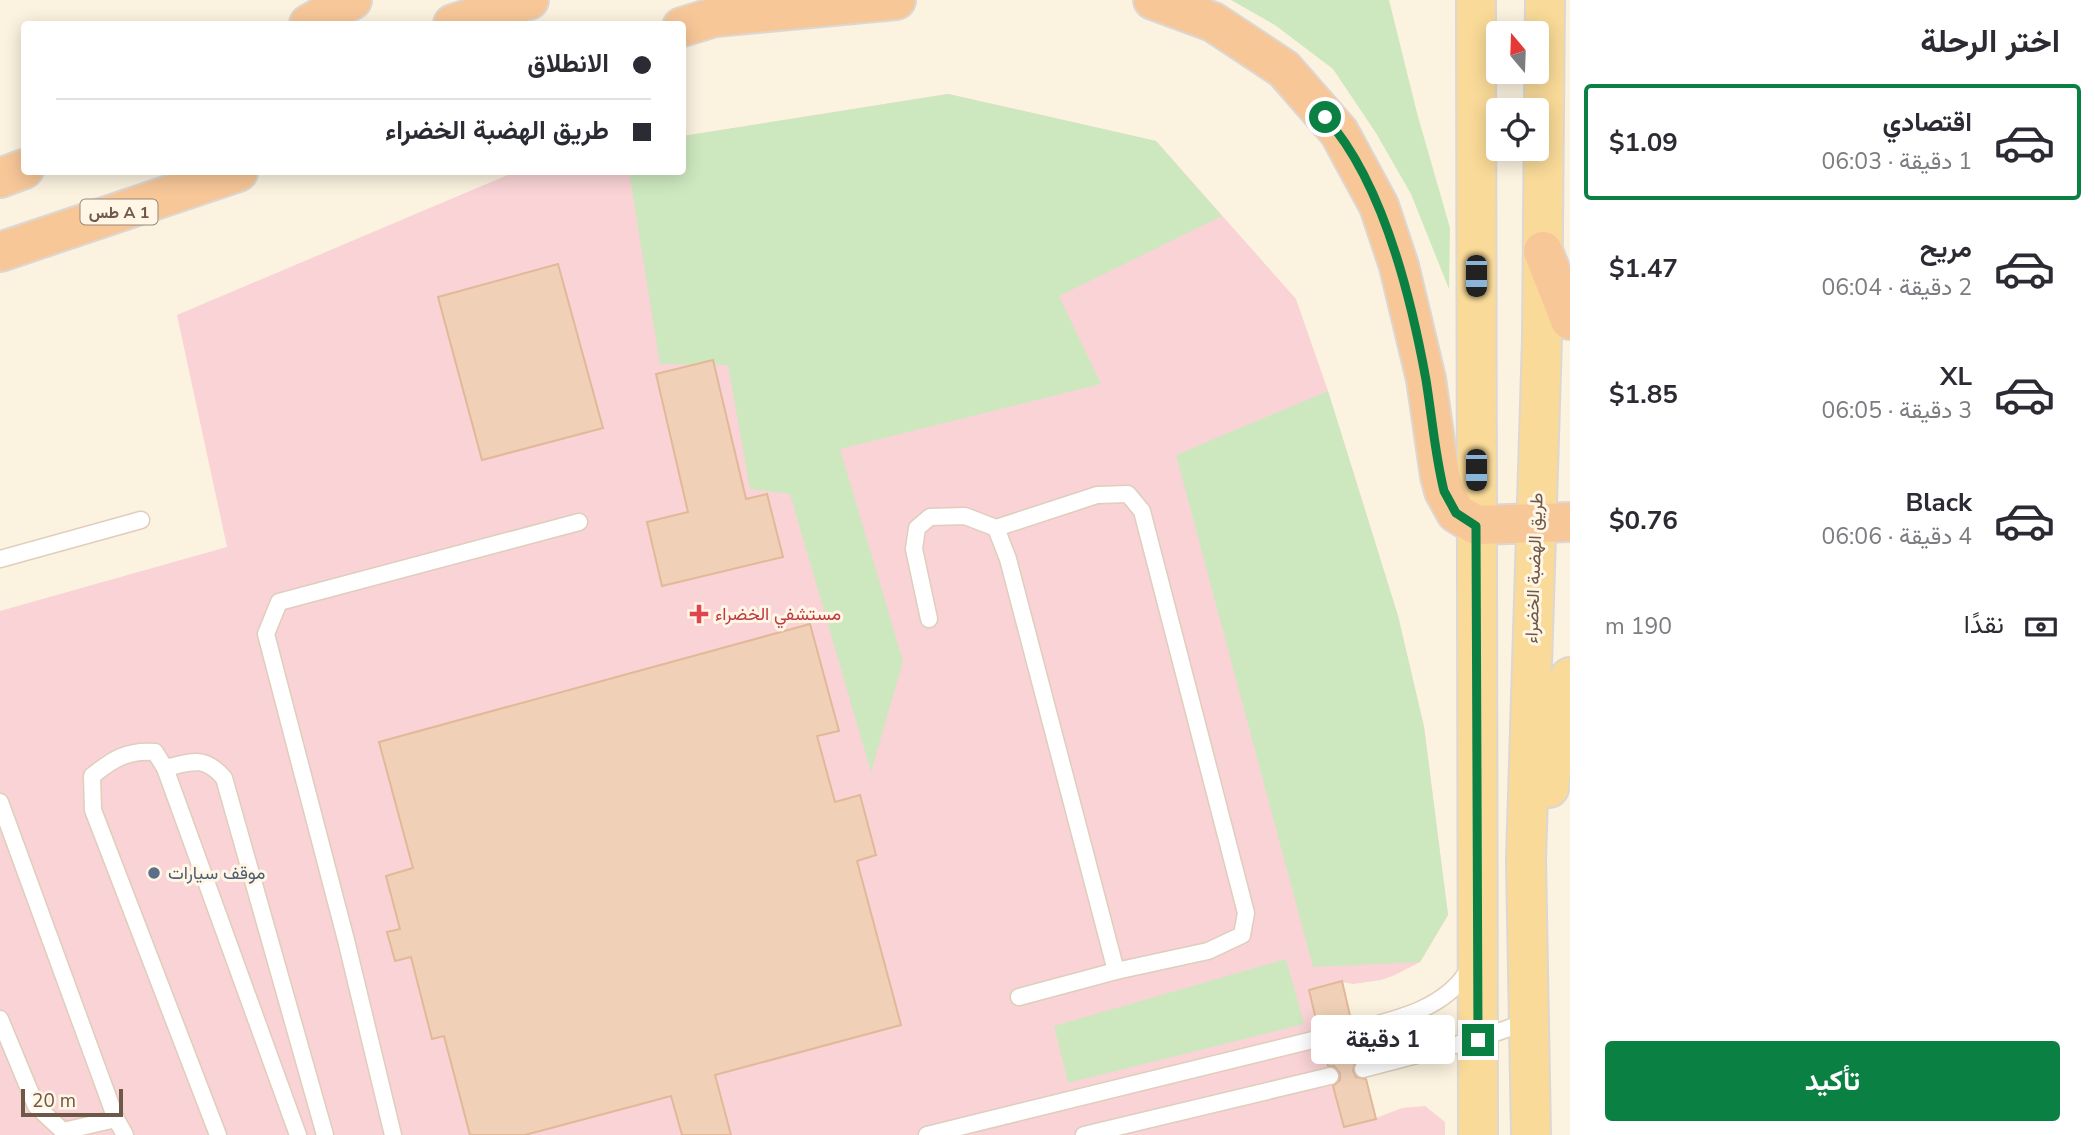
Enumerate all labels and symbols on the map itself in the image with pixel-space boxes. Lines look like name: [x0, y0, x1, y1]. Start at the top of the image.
north arrow: [1486, 21, 1549, 84]
route start: [1309, 101, 1341, 133]
road number: طس A 1: [80, 200, 158, 224]
car: [1466, 255, 1487, 297]
car: [1466, 449, 1487, 491]
street label: طريق الهضبة الخضراء: [1519, 492, 1549, 644]
place label: مستشفي الخضراء: [715, 602, 841, 629]
marker: مستشفي الخضراء: [689, 604, 709, 624]
place label: موقف سيارات: [168, 861, 265, 885]
marker: موقف سيارات: [146, 865, 162, 881]
callout: 1 دقيقة: [1310, 1016, 1454, 1064]
route end: [1462, 1024, 1494, 1056]
scale bar: [21, 1086, 122, 1118]

